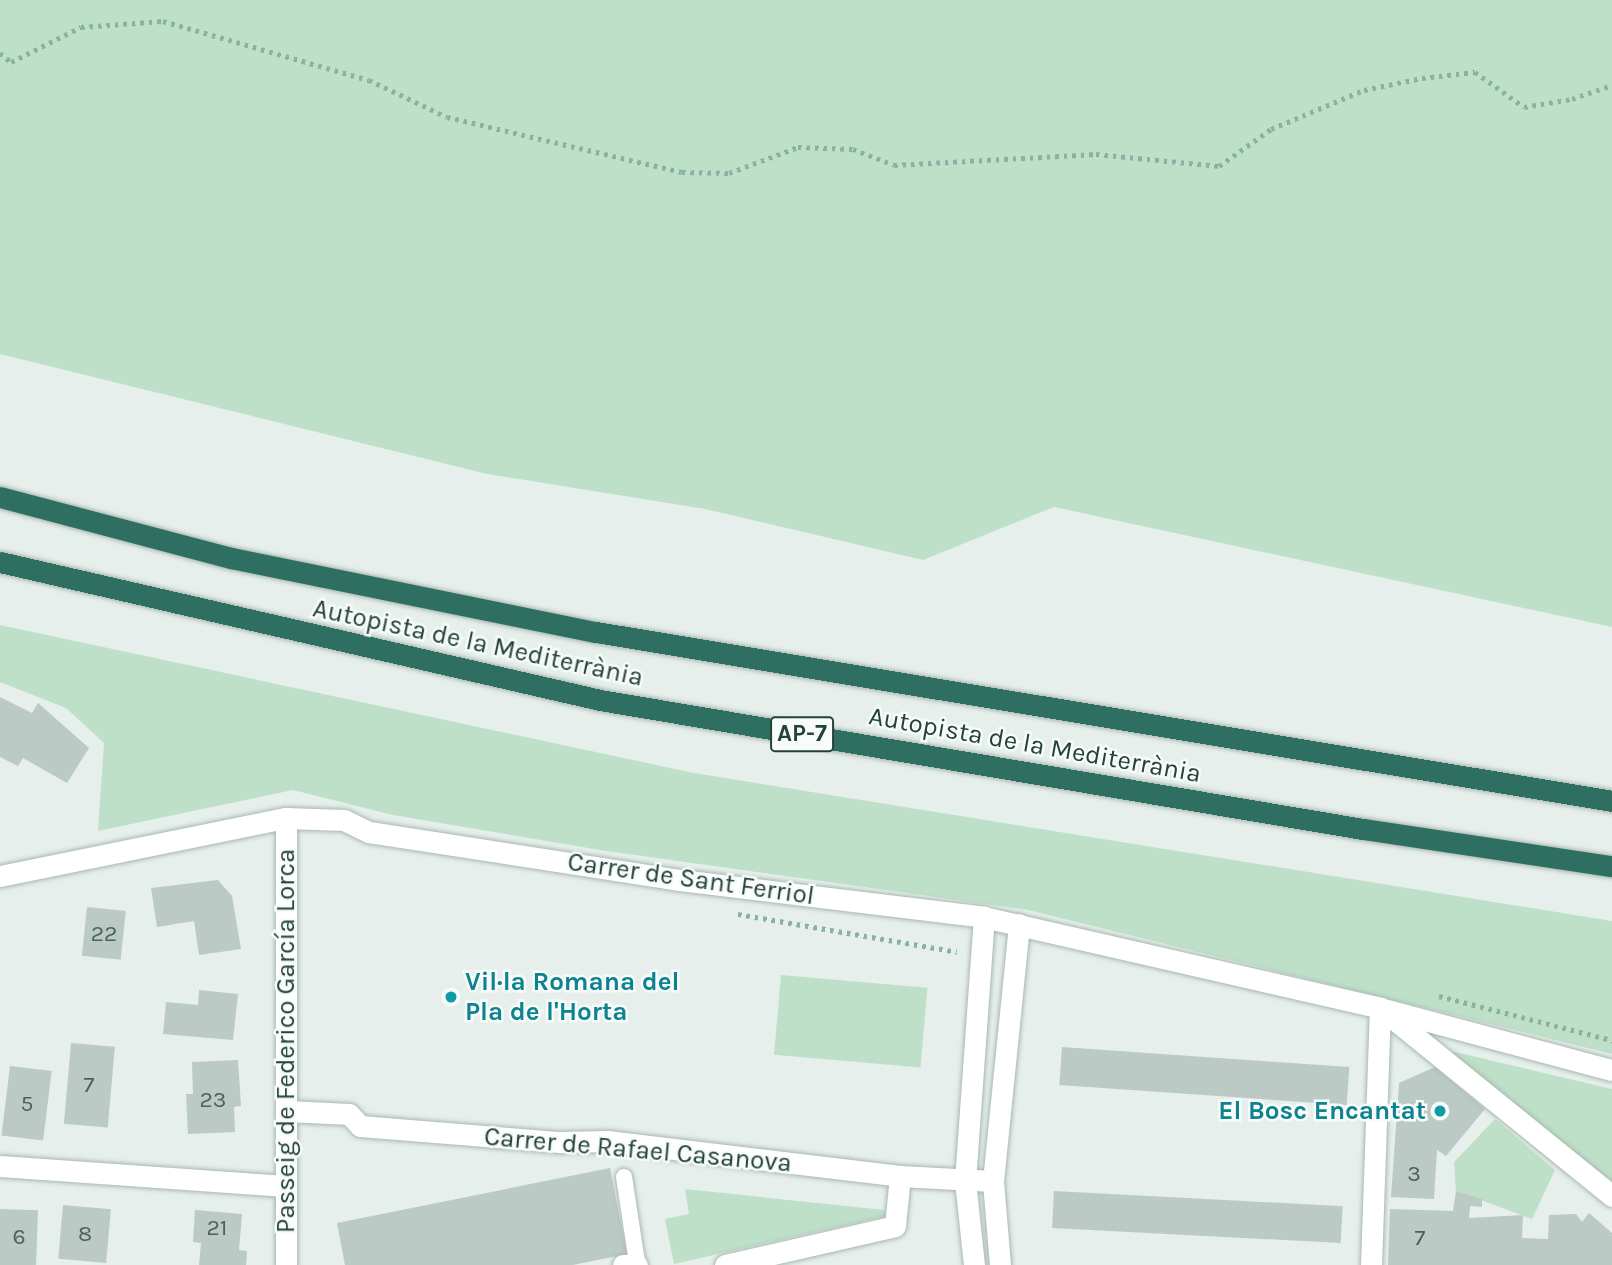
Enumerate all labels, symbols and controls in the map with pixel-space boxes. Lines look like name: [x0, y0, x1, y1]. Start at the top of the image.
street label: Autopista de la Mediterrània: [310, 593, 646, 693]
street label: Autopista de la Mediterrània: [866, 700, 1204, 790]
road number: AP-7: [769, 714, 835, 754]
street label: Carrer de Sant Ferriol: [566, 846, 816, 912]
street label: Passeig de Federico García Lorca: [270, 849, 302, 1233]
house number: 22: [91, 920, 117, 948]
place label: Vil·la Romana del Pla de l'Horta: [465, 966, 679, 1028]
marker: Vil·la Romana del Pla de l'Horta: [443, 989, 459, 1005]
house number: 7: [84, 1071, 94, 1099]
house number: 23: [200, 1086, 226, 1114]
house number: 5: [21, 1090, 33, 1118]
place label: El Bosc Encantat: [1218, 1095, 1426, 1127]
marker: El Bosc Encantat: [1432, 1103, 1448, 1119]
street label: Carrer de Rafael Casanova: [483, 1121, 793, 1179]
house number: 3: [1407, 1160, 1421, 1188]
house number: 21: [207, 1214, 227, 1242]
house number: 8: [78, 1220, 92, 1248]
house number: 6: [12, 1223, 26, 1251]
house number: 7: [1415, 1224, 1425, 1252]

